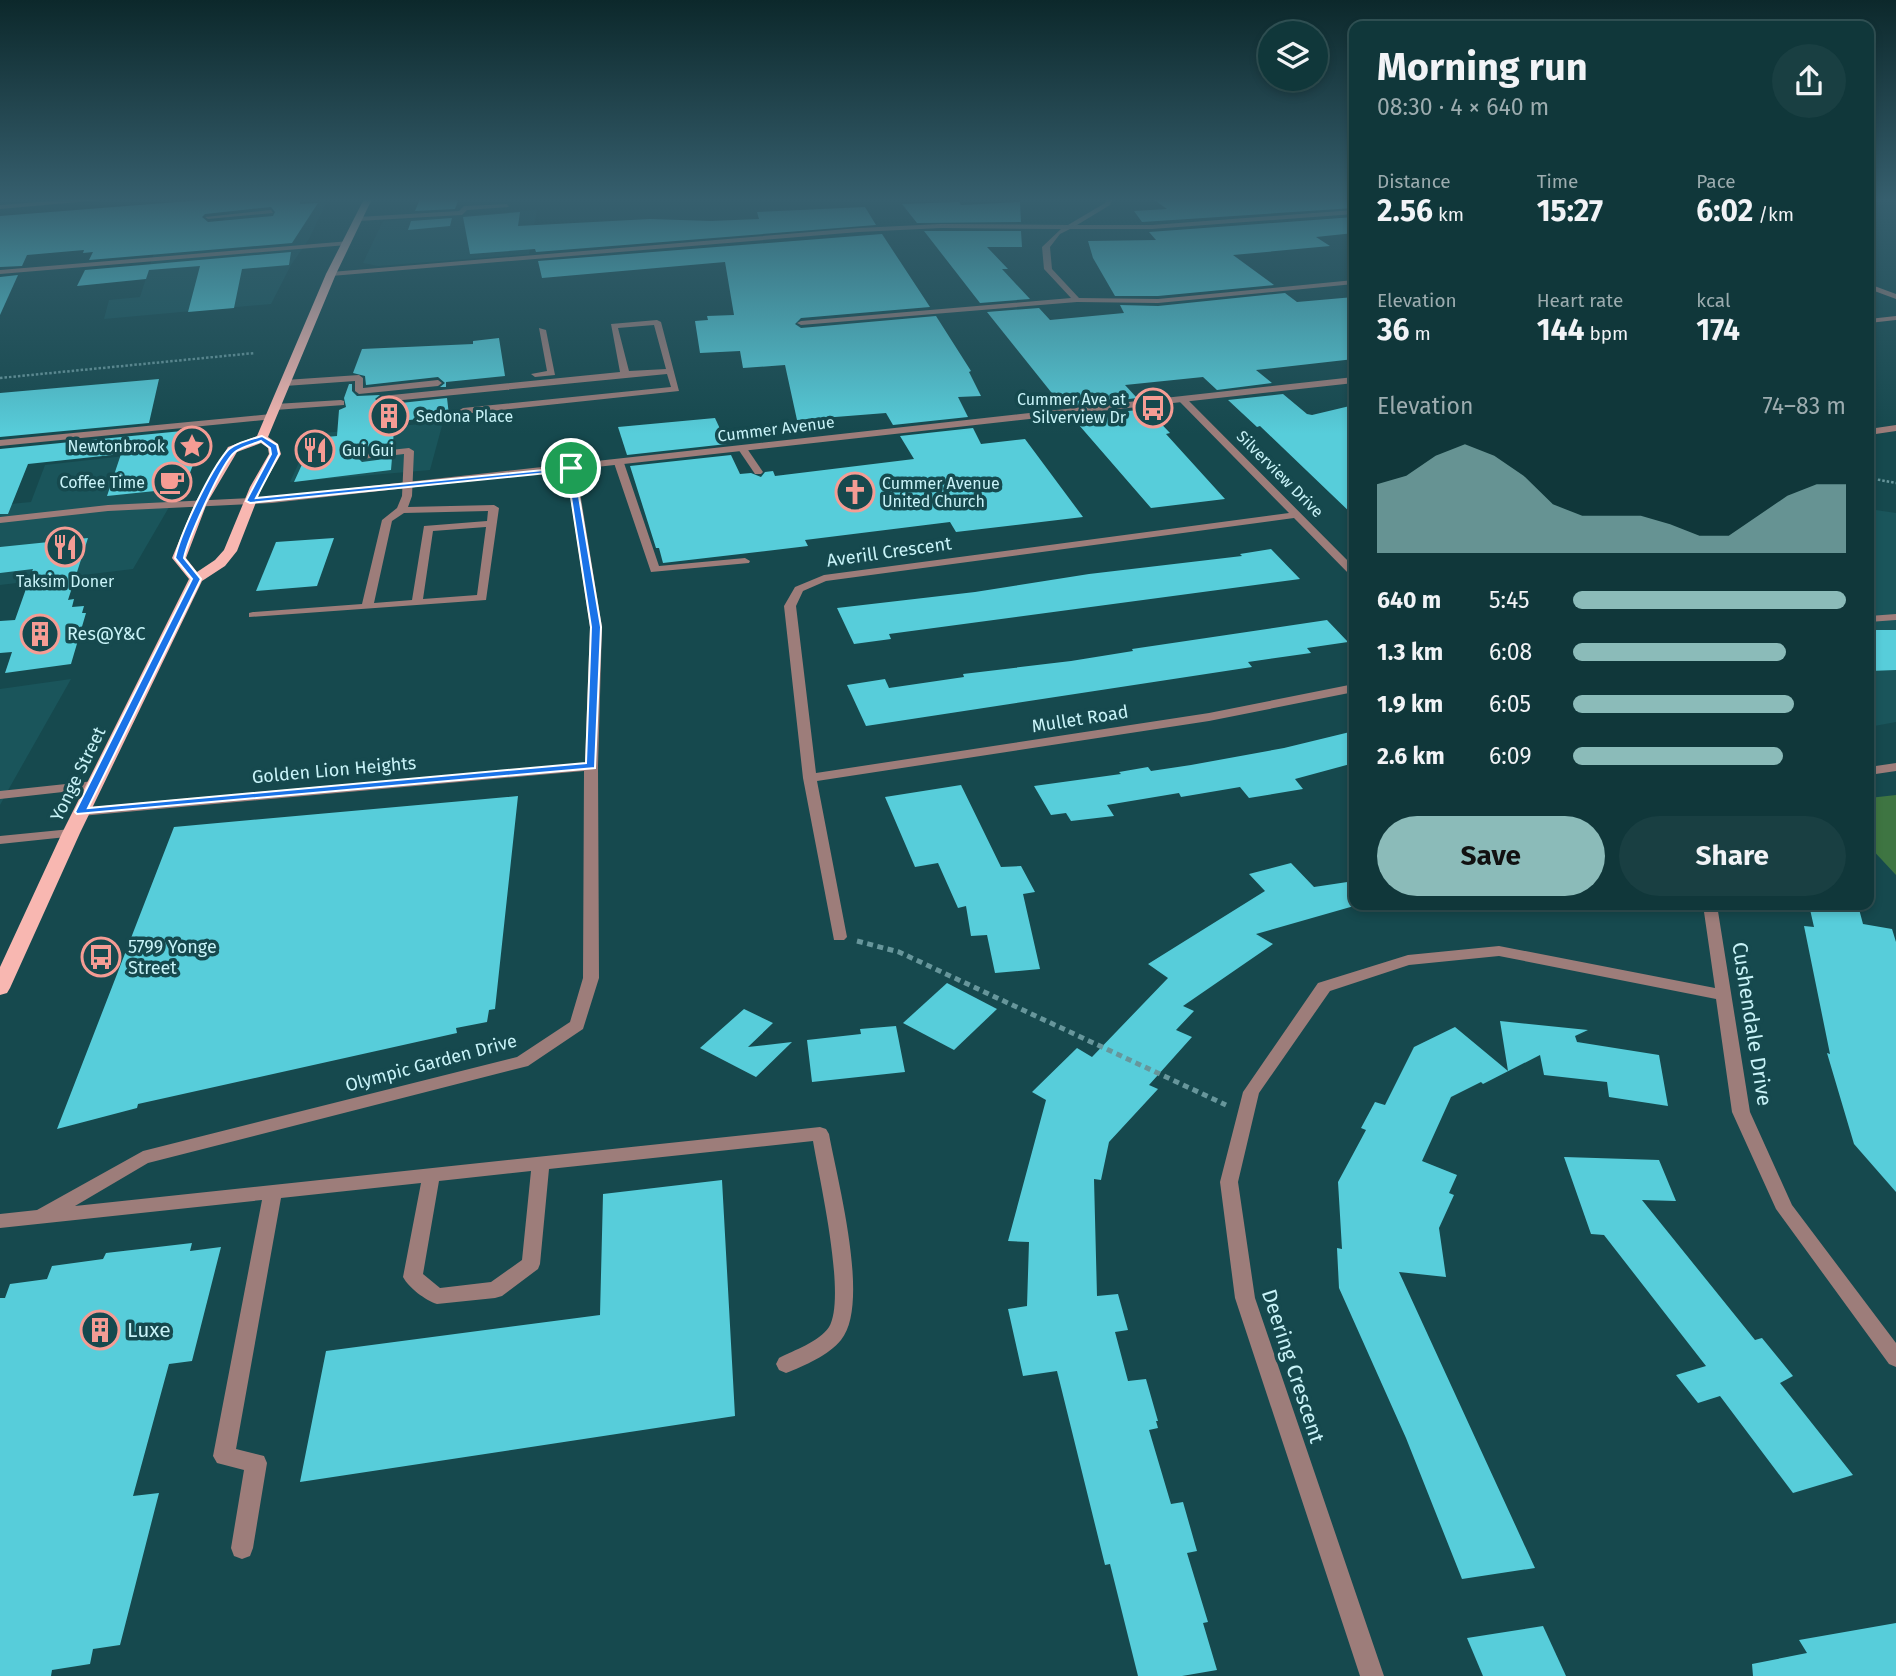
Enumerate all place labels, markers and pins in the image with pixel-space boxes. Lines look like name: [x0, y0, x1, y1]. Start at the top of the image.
bus stop icon: Cummer Ave at Silverview Dr: [1132, 387, 1174, 429]
place label: Cummer Ave at Silverview Dr: [1017, 390, 1127, 427]
building icon: Sedona Place: [368, 395, 410, 437]
place label: Sedona Place: [416, 407, 513, 426]
place icon: Newtonbrook: [171, 425, 213, 467]
restaurant icon: Gui Gui: [294, 429, 336, 471]
place label: Newtonbrook: [68, 437, 166, 456]
pin: [541, 438, 601, 498]
place label: Gui Gui: [342, 441, 394, 460]
cafe icon: Coffee Time: [151, 461, 193, 503]
church icon: Cummer Avenue United Church: [834, 471, 876, 513]
place label: Coffee Time: [60, 473, 145, 492]
place label: Cummer Avenue United Church: [882, 474, 1000, 511]
restaurant icon: Taksim Doner: [44, 526, 86, 568]
place label: Taksim Doner: [16, 572, 115, 591]
building icon: Res@Y&C: [19, 613, 61, 655]
place label: Res@Y&C: [67, 623, 146, 645]
bus stop icon: 5799 Yonge Street: [80, 936, 122, 978]
place label: 5799 Yonge Street: [128, 936, 217, 979]
building icon: Luxe: [79, 1309, 121, 1351]
place label: Luxe: [127, 1317, 171, 1343]

